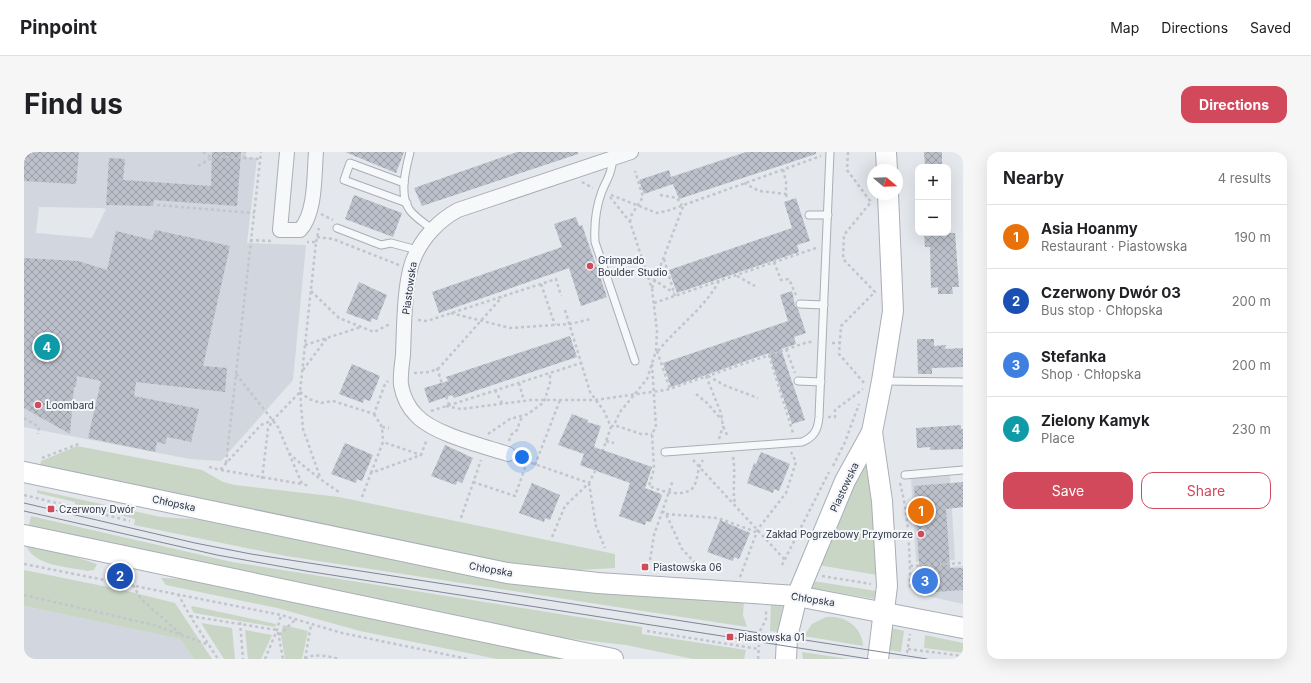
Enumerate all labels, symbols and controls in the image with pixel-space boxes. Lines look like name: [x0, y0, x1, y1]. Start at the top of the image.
text: Pinpoint: [20, 16, 97, 39]
text: Map: [1110, 19, 1139, 36]
text: Directions: [1161, 19, 1228, 36]
text: Saved: [1250, 19, 1291, 36]
button: Directions: [1181, 86, 1287, 123]
text: Find us: [24, 87, 123, 121]
north arrow: [867, 164, 903, 200]
map controls: [915, 164, 951, 236]
button: +: [915, 164, 951, 200]
text: Nearby: [1003, 168, 1064, 188]
text: 4 results: [1218, 170, 1271, 186]
button: −: [915, 200, 951, 236]
text: Asia Hoanmy: [1041, 219, 1138, 238]
text: 1: [1013, 229, 1019, 245]
text: 190 m: [1234, 229, 1271, 245]
text: Restaurant · Piastowska: [1041, 238, 1187, 254]
place label: Grimpado Boulder Studio: [598, 254, 668, 278]
street label: Piastowska: [399, 261, 419, 315]
marker: Grimpado Boulder Studio: [585, 261, 595, 271]
text: Czerwony Dwór 03: [1041, 283, 1181, 302]
text: 2: [1012, 293, 1020, 309]
text: 200 m: [1232, 293, 1271, 309]
text: Bus stop · Chłopska: [1041, 302, 1163, 318]
pin: 4: [34, 332, 60, 362]
text: Stefanka: [1041, 347, 1106, 366]
text: 3: [1012, 357, 1020, 373]
text: 200 m: [1232, 357, 1271, 373]
text: Shop · Chłopska: [1041, 366, 1141, 382]
place label: Loombard: [46, 399, 94, 411]
marker: Loombard: [33, 400, 43, 410]
text: Zielony Kamyk: [1041, 411, 1150, 430]
text: 4: [1012, 421, 1020, 437]
text: 230 m: [1232, 421, 1271, 437]
text: Place: [1041, 430, 1075, 446]
your location: [512, 447, 532, 467]
street label: Piastowska: [827, 460, 861, 514]
button: Save: [1003, 472, 1133, 509]
button: Share: [1141, 472, 1271, 509]
street label: Chłopska: [151, 493, 197, 513]
pin: 1: [908, 496, 934, 526]
place label: Czerwony Dwór: [59, 503, 135, 515]
marker: Czerwony Dwór: [46, 504, 56, 514]
place label: Zakład Pogrzebowy Przymorze: [766, 528, 913, 540]
marker: Zakład Pogrzebowy Przymorze: [916, 529, 926, 539]
street label: Chłopska: [468, 559, 514, 579]
pin: 2: [107, 561, 133, 591]
place label: Piastowska 06: [653, 561, 722, 573]
marker: Piastowska 06: [640, 562, 650, 572]
pin: 3: [912, 566, 938, 596]
street label: Chłopska: [790, 590, 836, 608]
place label: Piastowska 01: [738, 631, 804, 643]
marker: Piastowska 01: [725, 632, 735, 642]

